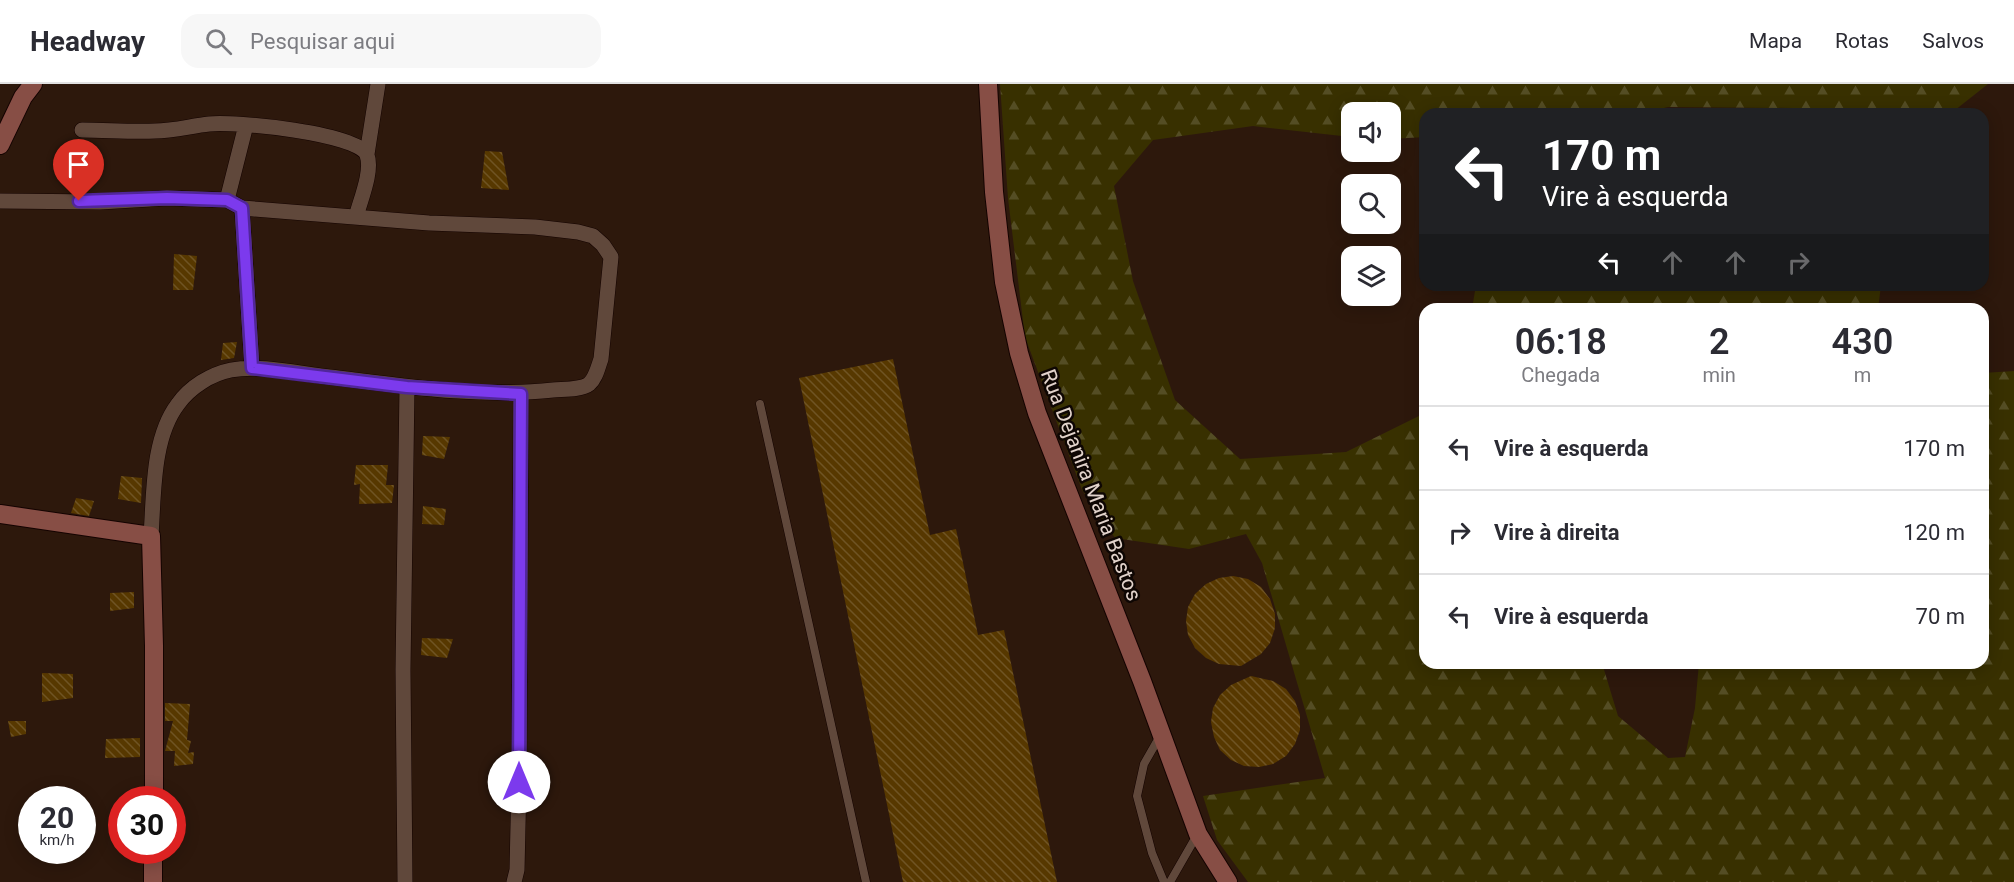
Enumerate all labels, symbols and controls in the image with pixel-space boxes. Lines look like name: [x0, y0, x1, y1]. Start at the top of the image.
search box: [181, 14, 601, 68]
text: Headway: [30, 25, 145, 58]
icon: search: [202, 25, 235, 58]
text: Pesquisar aqui: [250, 29, 395, 54]
text: Mapa: [1749, 29, 1802, 53]
text: Rotas: [1835, 29, 1889, 53]
text: Salvos: [1922, 29, 1984, 53]
map controls: [1341, 102, 1401, 306]
button: sound: [1341, 102, 1401, 162]
text: 170 m: [1542, 131, 1661, 180]
icon: left: [1443, 132, 1521, 210]
pin: [53, 139, 104, 201]
icon: arrive: [62, 148, 95, 181]
button: search: [1341, 174, 1401, 234]
text: Vire à esquerda: [1542, 181, 1729, 213]
button: layers: [1341, 246, 1401, 306]
icon: left: [1593, 246, 1626, 279]
icon: ahead: [1656, 246, 1689, 279]
icon: ahead: [1719, 246, 1752, 279]
icon: right: [1782, 246, 1815, 279]
text: 06:18: [1515, 321, 1607, 363]
text: 2: [1709, 321, 1729, 363]
text: 430: [1832, 321, 1893, 363]
text: Chegada: [1521, 363, 1600, 387]
text: min: [1702, 363, 1736, 387]
text: m: [1854, 363, 1871, 387]
street label: Rua Dejanira Maria Bastos: [1036, 366, 1146, 604]
icon: left: [1443, 432, 1476, 465]
text: Vire à esquerda: [1494, 436, 1648, 461]
text: 170 m: [1903, 436, 1965, 461]
icon: right: [1443, 516, 1476, 549]
text: Vire à direita: [1494, 520, 1620, 545]
text: 120 m: [1903, 520, 1965, 545]
icon: left: [1443, 600, 1476, 633]
text: Vire à esquerda: [1494, 604, 1648, 629]
text: 70 m: [1916, 604, 1965, 629]
position arrow: [487, 750, 551, 814]
speed limit sign: 30: [108, 786, 186, 864]
text: 20: [40, 800, 74, 835]
text: km/h: [39, 831, 75, 849]

